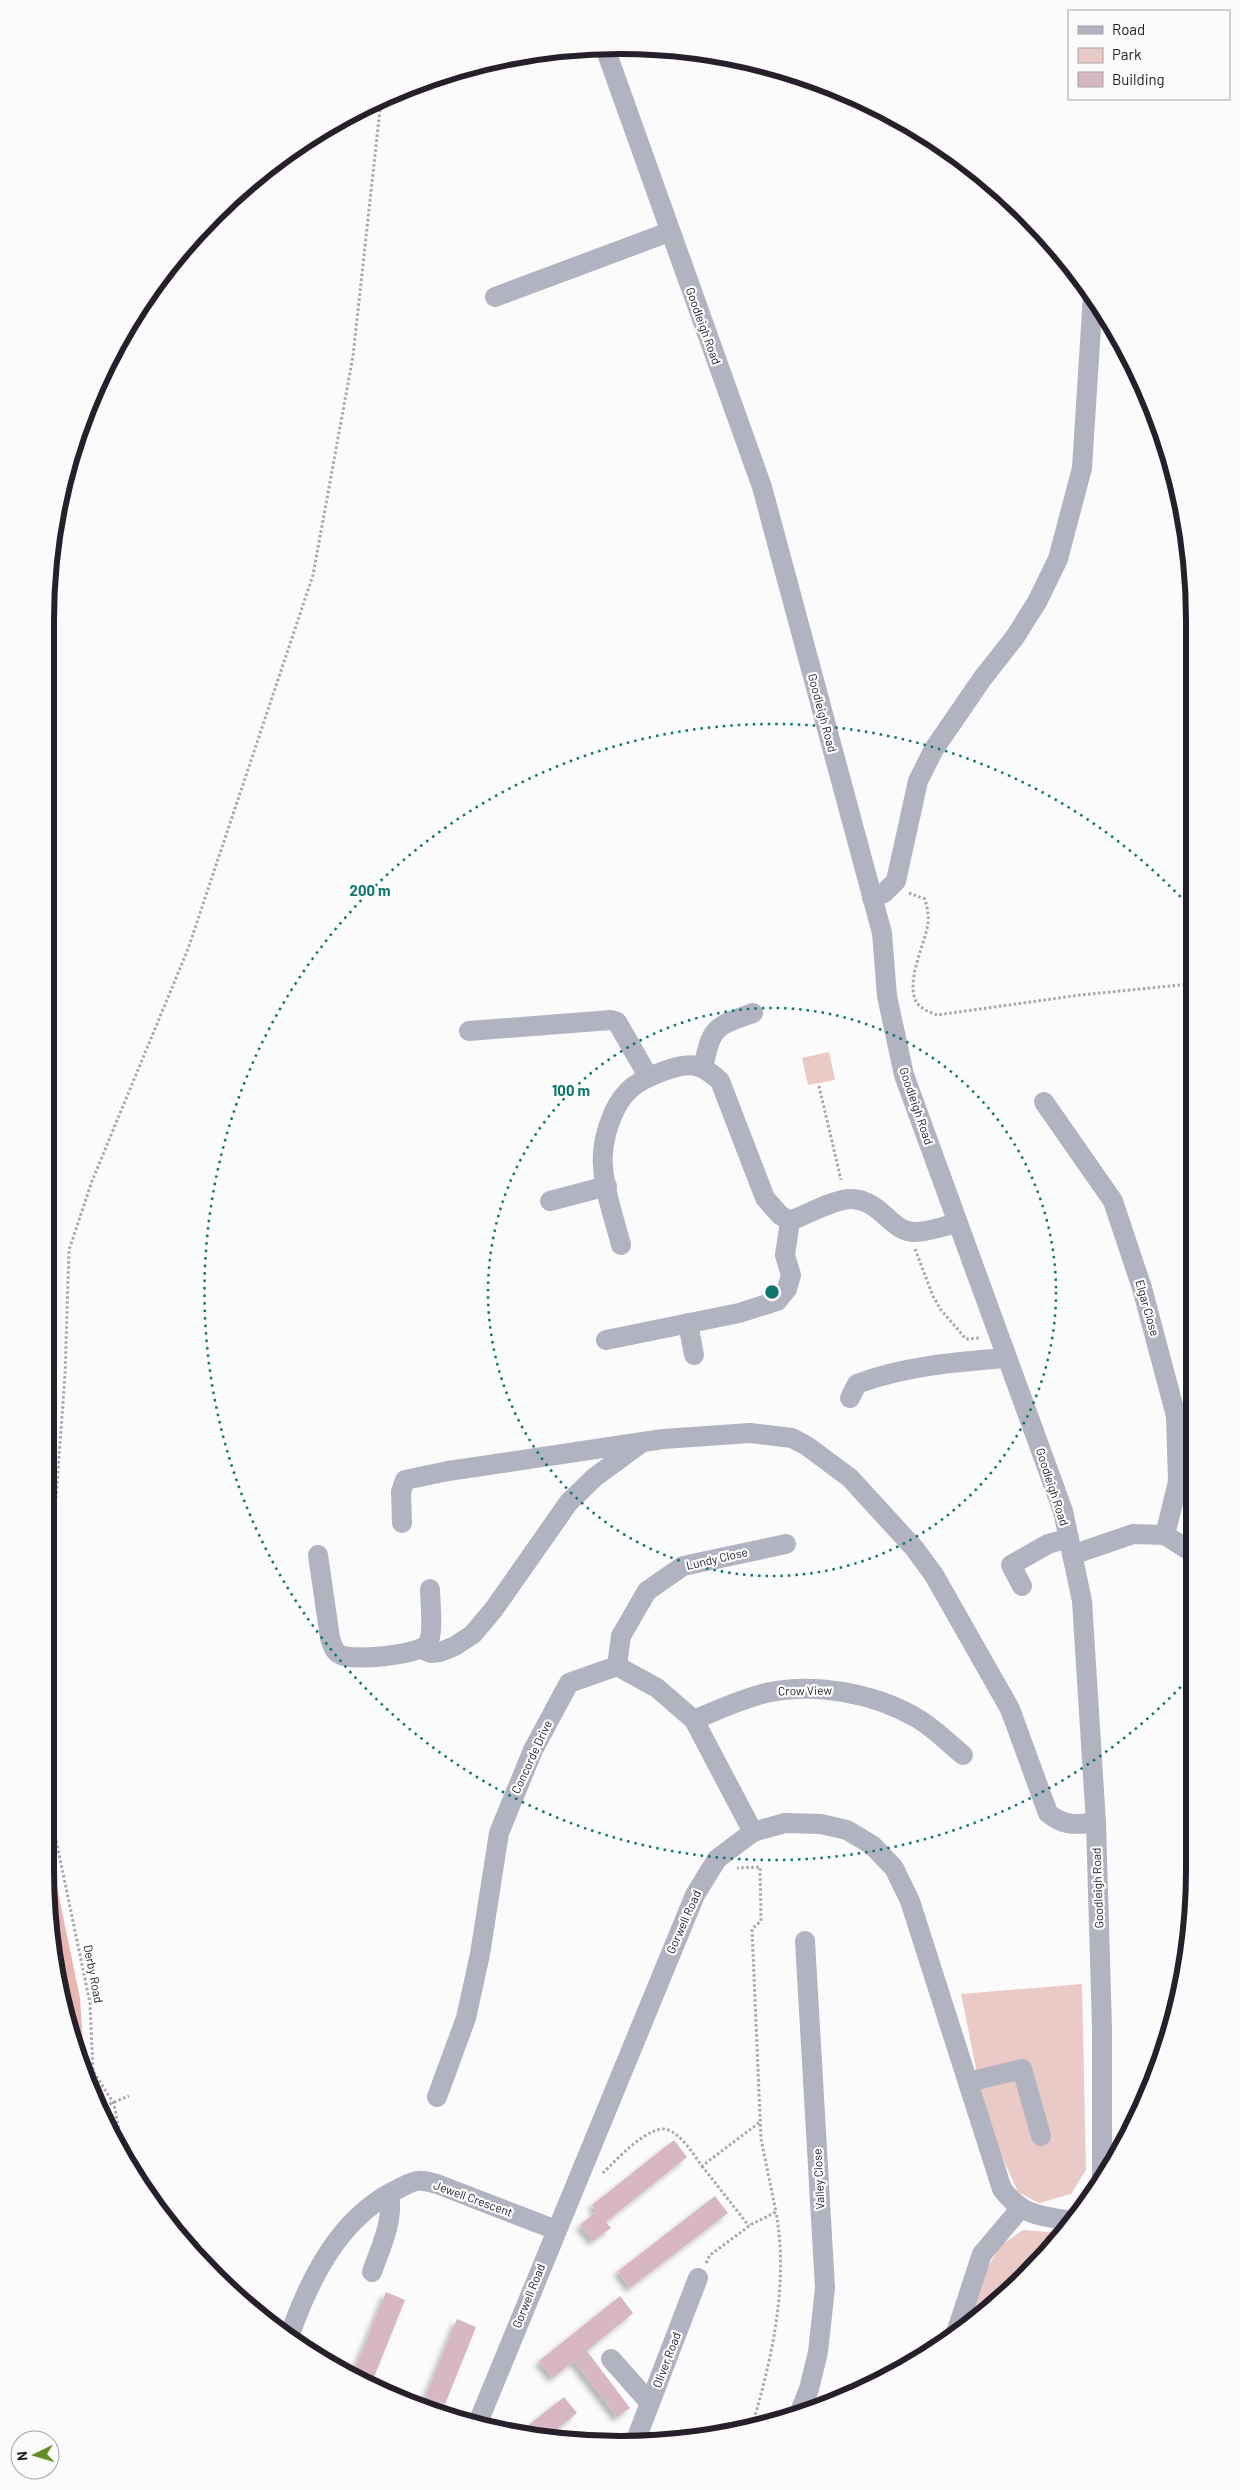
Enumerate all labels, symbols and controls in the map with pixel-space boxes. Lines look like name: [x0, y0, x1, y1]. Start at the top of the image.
legend: [1068, 10, 1230, 100]
text: Road: [1112, 20, 1145, 38]
text: Park: [1112, 45, 1142, 63]
text: Building: [1112, 70, 1165, 88]
street label: Goodleigh Road: [684, 285, 724, 366]
street label: Goodleigh Road: [806, 672, 840, 754]
text: 200 m: [349, 881, 391, 899]
street label: Goodleigh Road: [897, 1065, 937, 1146]
text: 100 m: [552, 1081, 590, 1099]
street label: Elgar Close: [1133, 1278, 1163, 1338]
centre of rings: [763, 1283, 781, 1301]
street label: Goodleigh Road: [1034, 1446, 1072, 1527]
street label: Lundy Close: [685, 1544, 749, 1572]
street label: Crow View: [778, 1683, 832, 1697]
street label: Concorde Drive: [508, 1718, 554, 1795]
street label: Goodleigh Road: [1089, 1847, 1105, 1929]
street label: Gorwell Road: [663, 1888, 703, 1955]
street label: Derby Road: [81, 1943, 106, 2004]
street label: Valley Close: [809, 2148, 827, 2210]
street label: Jewell Crescent: [432, 2177, 515, 2219]
street label: Gorwell Road: [509, 2262, 547, 2330]
street label: Oliver Road: [649, 2330, 683, 2389]
north arrow: [10, 2430, 60, 2480]
text: N: [13, 2451, 30, 2462]

